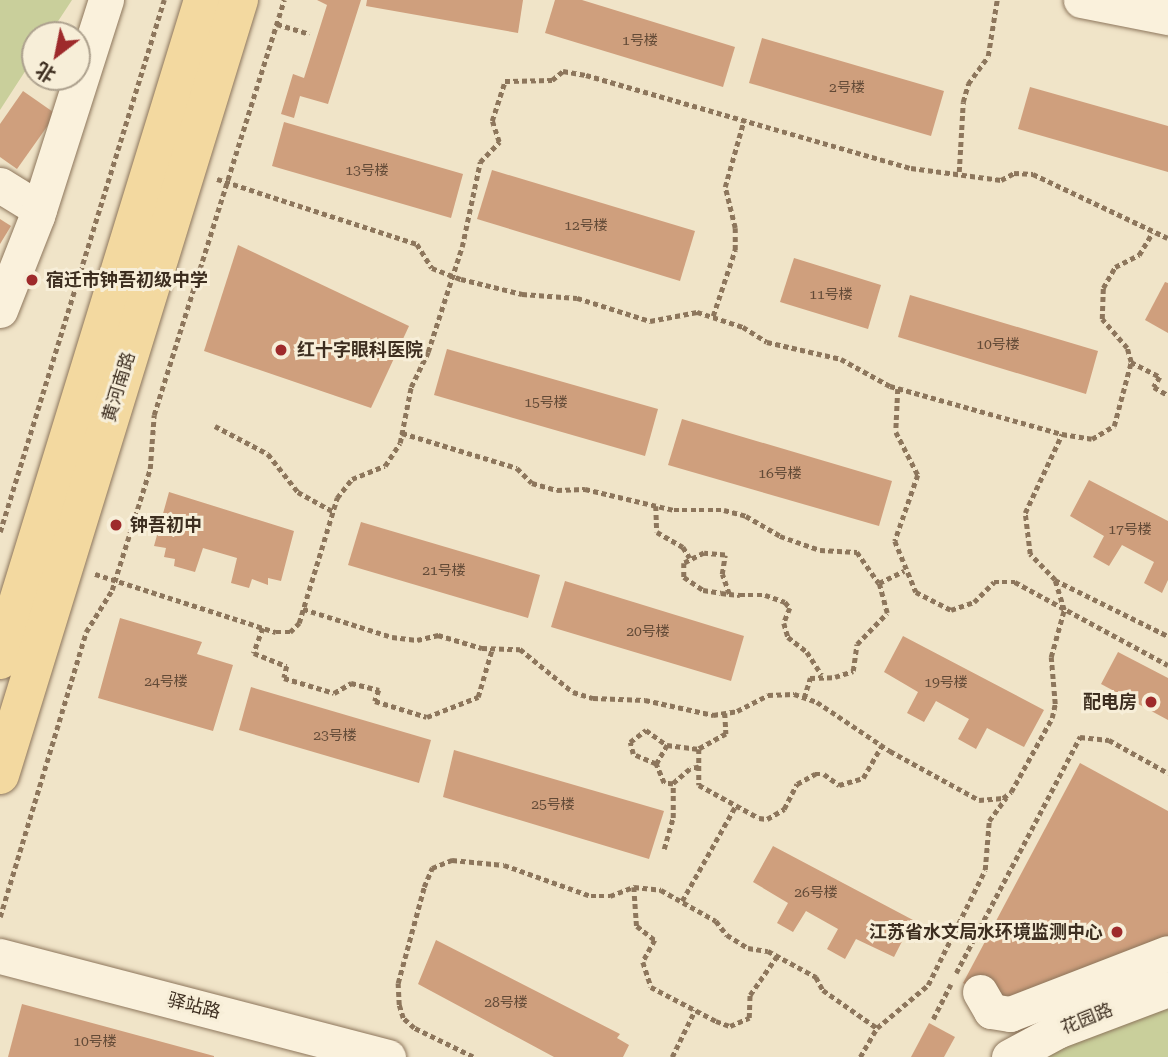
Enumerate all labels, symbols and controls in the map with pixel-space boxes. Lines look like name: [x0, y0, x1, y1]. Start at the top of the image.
north arrow: [21, 21, 91, 91]
house number: 1号楼: [622, 32, 658, 48]
text: 北: [32, 58, 60, 87]
house number: 2号楼: [829, 79, 865, 95]
house number: 13号楼: [345, 162, 389, 178]
house number: 12号楼: [564, 217, 608, 233]
place label: 宿迁市钟吾初级中学: [46, 269, 208, 291]
marker: 宿迁市钟吾初级中学: [24, 272, 40, 288]
house number: 11号楼: [809, 286, 853, 302]
house number: 10号楼: [976, 336, 1020, 352]
place label: 红十字眼科医院: [297, 339, 423, 361]
marker: 红十字眼科医院: [271, 340, 291, 360]
street label: 黄河南路: [98, 349, 140, 425]
house number: 15号楼: [524, 394, 568, 410]
house number: 16号楼: [758, 465, 802, 481]
place label: 钟吾初中: [130, 514, 202, 536]
marker: 钟吾初中: [108, 517, 124, 533]
house number: 17号楼: [1108, 521, 1152, 537]
house number: 21号楼: [422, 562, 466, 578]
house number: 20号楼: [626, 623, 670, 639]
house number: 24号楼: [144, 673, 188, 689]
house number: 19号楼: [924, 674, 968, 690]
place label: 配电房: [1083, 691, 1137, 713]
marker: 配电房: [1143, 694, 1159, 710]
house number: 23号楼: [313, 727, 357, 743]
house number: 25号楼: [531, 796, 575, 812]
house number: 26号楼: [794, 884, 838, 900]
place label: 江苏省水文局水环境监测中心: [869, 921, 1103, 943]
marker: 江苏省水文局水环境监测中心: [1109, 924, 1125, 940]
street label: 驿站路: [165, 989, 223, 1023]
house number: 28号楼: [484, 994, 528, 1010]
street label: 花园路: [1058, 999, 1116, 1039]
house number: 10号楼: [73, 1033, 117, 1049]

